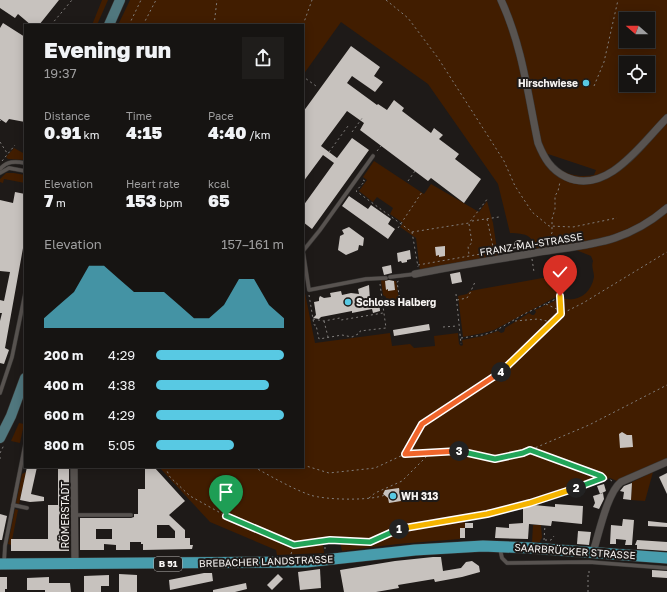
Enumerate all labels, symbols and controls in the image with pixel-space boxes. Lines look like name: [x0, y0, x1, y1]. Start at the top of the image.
north arrow: [619, 12, 655, 48]
map controls: [619, 12, 655, 92]
text: Evening run: [44, 36, 171, 63]
button: share: [242, 37, 284, 79]
button: locate: [619, 56, 655, 92]
text: 19:37: [44, 65, 77, 81]
place label: Hirschwiese: [518, 77, 578, 89]
marker: Hirschwiese: [581, 78, 591, 88]
text: Distance: [44, 109, 90, 122]
text: Time: [126, 109, 152, 122]
text: Pace: [208, 109, 234, 122]
text: 0.91: [44, 122, 81, 143]
text: 4:15: [126, 122, 162, 143]
text: 4:40: [208, 122, 246, 143]
text: km: [81, 128, 100, 141]
text: /km: [246, 128, 270, 141]
text: Elevation: [44, 177, 93, 190]
text: Heart rate: [126, 177, 180, 190]
text: kcal: [208, 177, 230, 190]
text: 7: [44, 190, 53, 211]
text: 153: [126, 190, 156, 211]
text: 65: [208, 190, 230, 211]
text: m: [53, 196, 66, 209]
text: bpm: [156, 196, 182, 209]
street label: FRANZ-MAI-STRASSE: [479, 230, 583, 258]
text: Elevation: [44, 236, 102, 252]
text: 157–161 m: [221, 236, 284, 252]
pin: [543, 255, 577, 296]
icon: check: [549, 261, 571, 283]
place label: Schloss Halberg: [356, 296, 436, 308]
marker: Schloss Halberg: [343, 297, 353, 307]
text: 200 m: [44, 347, 83, 363]
text: 4:29: [108, 347, 135, 363]
pin: 4: [491, 362, 511, 382]
text: 4: [498, 365, 504, 378]
text: 400 m: [44, 377, 84, 393]
text: 4:38: [108, 377, 135, 393]
text: 600 m: [44, 407, 84, 423]
text: 4:29: [108, 407, 135, 423]
text: 800 m: [44, 437, 84, 453]
text: 5:05: [108, 437, 135, 453]
pin: 3: [449, 441, 469, 461]
text: 3: [456, 444, 462, 457]
pin: [209, 475, 243, 516]
pin: 2: [566, 478, 586, 498]
street label: RÖMERSTADT: [58, 481, 71, 549]
icon: arrive: [215, 481, 237, 503]
text: 2: [573, 481, 579, 494]
place label: WH 313: [401, 490, 438, 502]
marker: WH 313: [388, 491, 398, 501]
pin: 1: [389, 519, 409, 539]
text: 1: [396, 522, 402, 535]
street label: SAARBRÜCKER STRASSE: [514, 540, 636, 561]
street label: BREBACHER LANDSTRASSE: [199, 553, 333, 569]
road number: B 51: [154, 557, 182, 571]

